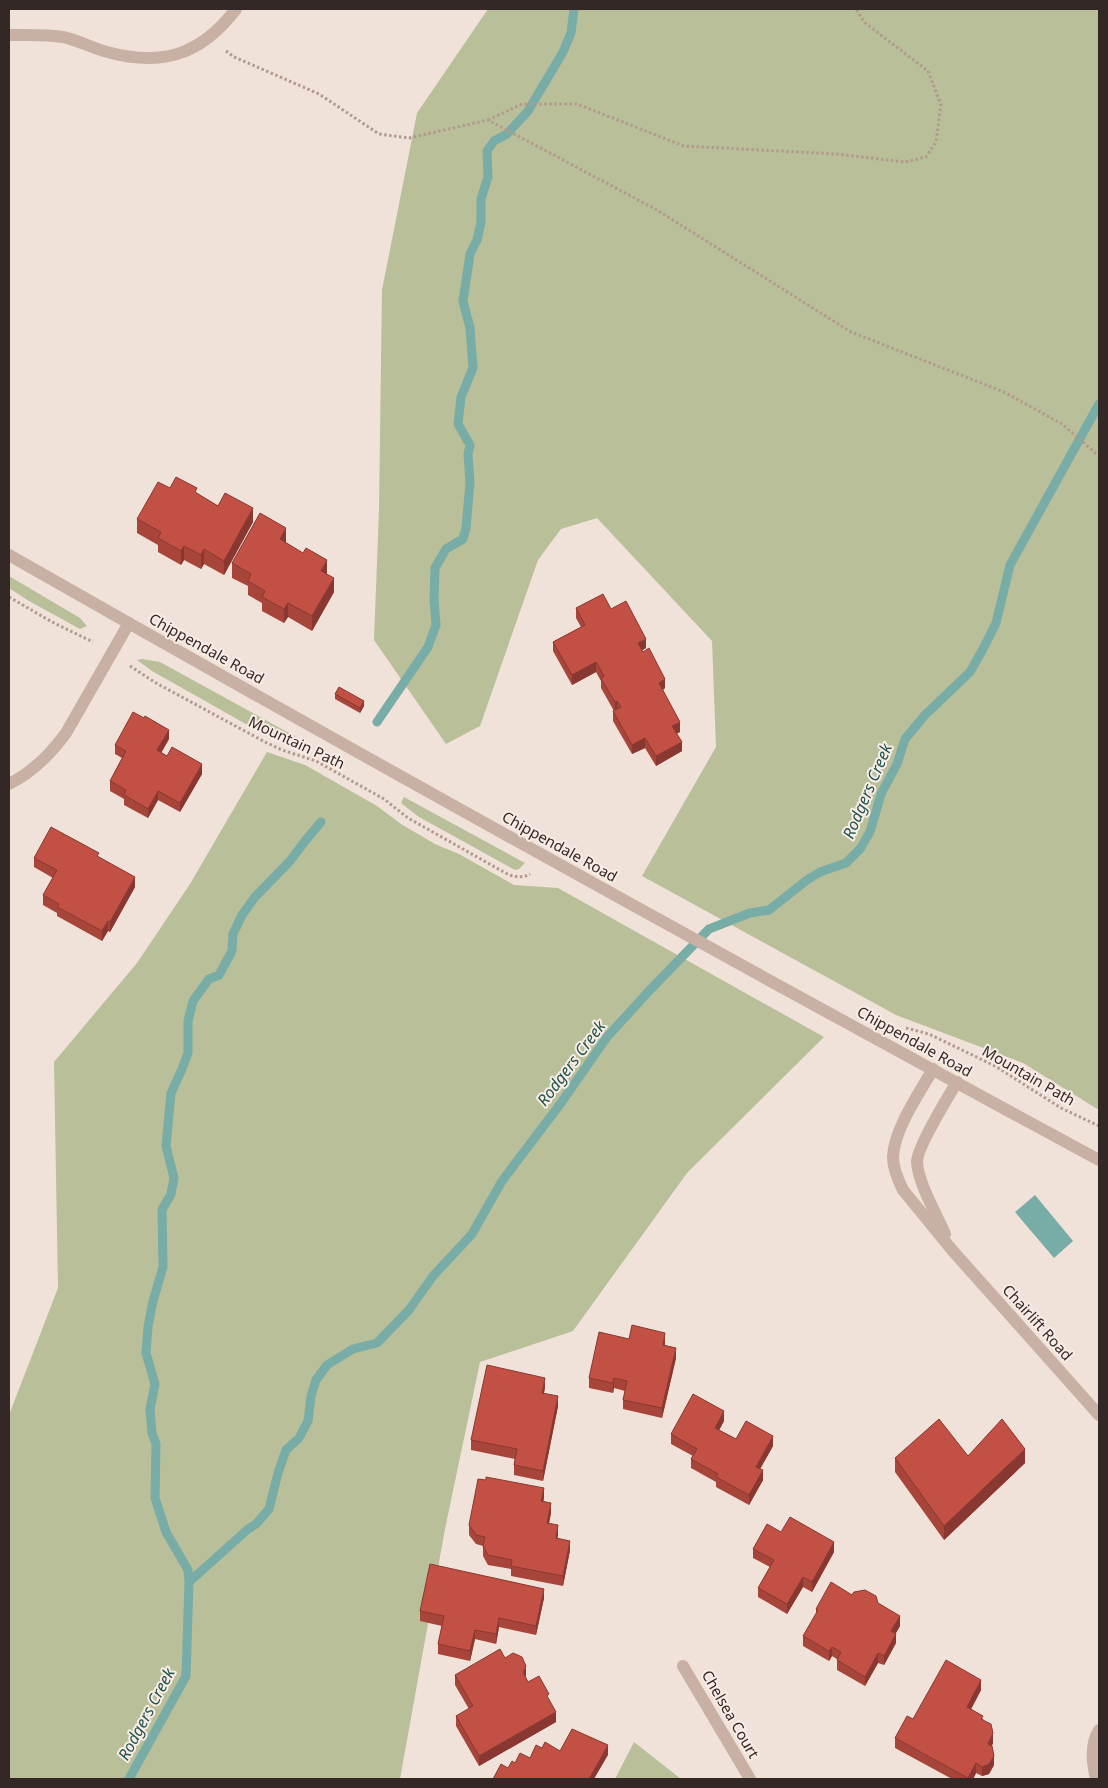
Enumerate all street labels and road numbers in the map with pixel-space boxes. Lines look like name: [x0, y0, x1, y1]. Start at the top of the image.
street label: Chippendale Road: [146, 608, 268, 688]
street label: Mountain Path: [246, 711, 348, 773]
street label: Chippendale Road: [499, 806, 621, 886]
street label: Chippendale Road: [854, 1001, 976, 1081]
street label: Mountain Path: [979, 1040, 1079, 1110]
street label: Chairlift Road: [999, 1280, 1077, 1364]
street label: Chelsea Court: [698, 1666, 765, 1762]

